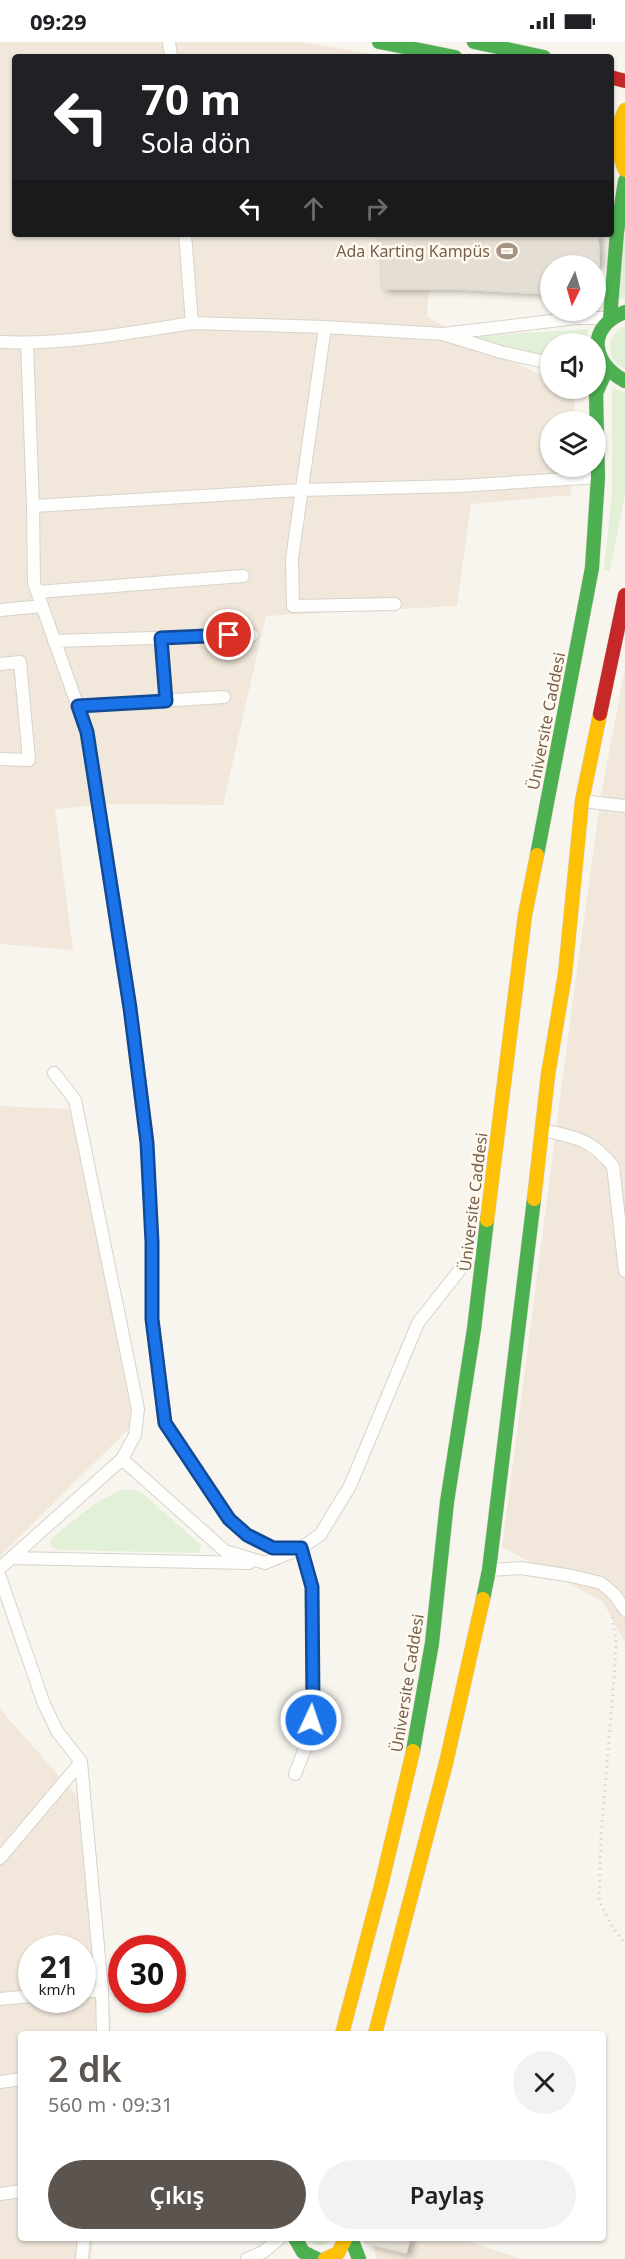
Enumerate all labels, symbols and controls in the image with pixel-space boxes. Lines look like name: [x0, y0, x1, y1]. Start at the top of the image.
text: 09:29: [30, 6, 87, 36]
text: 70 m: [141, 70, 241, 127]
icon: left: [42, 78, 120, 156]
text: Sola dön: [141, 124, 251, 161]
icon: left: [234, 192, 267, 225]
icon: ahead: [297, 192, 330, 225]
icon: right: [360, 192, 393, 225]
sports icon: Ada Karting Kampüs: [495, 239, 519, 263]
place label: Ada Karting Kampüs: [336, 240, 490, 262]
north arrow: [540, 255, 606, 321]
map controls: [540, 255, 606, 477]
button: sound: [540, 333, 606, 399]
button: layers: [540, 411, 606, 477]
pin: [203, 609, 254, 660]
icon: arrive: [212, 618, 245, 651]
street label: Üniversite Caddesi: [522, 650, 570, 792]
street label: Üniversite Caddesi: [454, 1131, 492, 1273]
street label: Üniversite Caddesi: [385, 1612, 429, 1754]
position arrow: [279, 1688, 343, 1752]
speed limit sign: 30: [108, 1935, 186, 2013]
text: 21: [40, 1946, 74, 1987]
text: km/h: [39, 1979, 75, 1999]
text: 2 dk: [48, 2044, 122, 2093]
button: close: [513, 2051, 576, 2114]
text: 560 m · 09:31: [48, 2091, 173, 2118]
button: Çıkış: [48, 2160, 306, 2229]
button: Paylaş: [318, 2160, 576, 2229]

